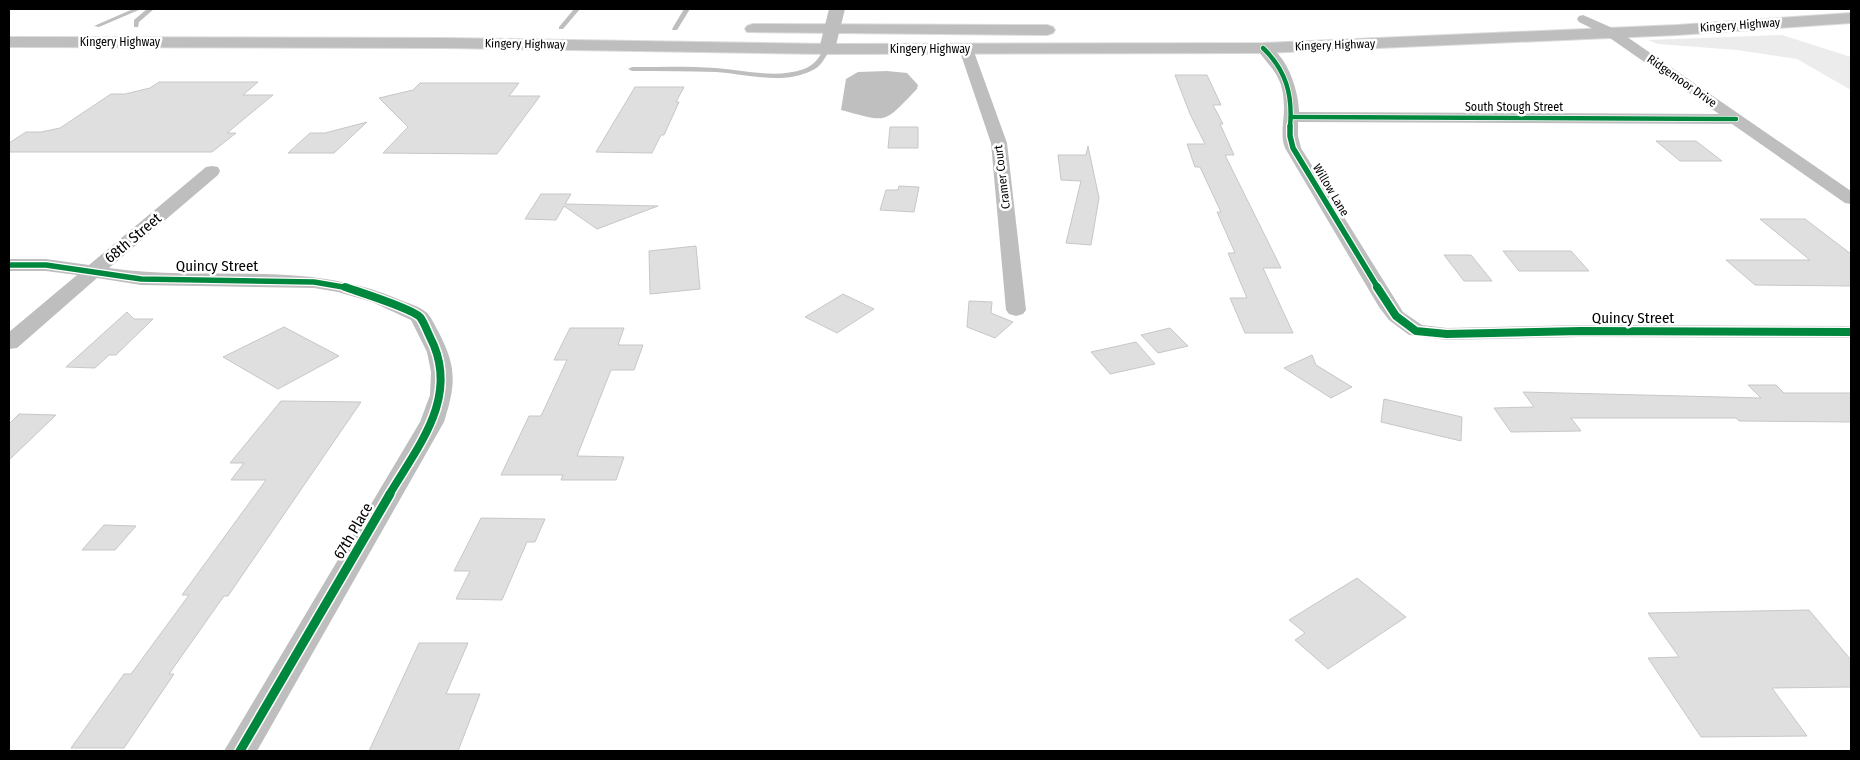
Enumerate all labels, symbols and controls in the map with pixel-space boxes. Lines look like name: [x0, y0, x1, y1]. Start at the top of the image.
street label: Kingery Highway: [1699, 15, 1781, 35]
street label: Kingery Highway: [80, 35, 161, 49]
street label: Kingery Highway: [485, 36, 566, 52]
street label: Kingery Highway: [1295, 37, 1376, 53]
street label: Kingery Highway: [890, 42, 971, 56]
street label: Ridgemoor Drive: [1645, 52, 1720, 110]
street label: South Stough Street: [1465, 100, 1563, 114]
street label: Cramer Court: [991, 144, 1013, 210]
street label: Willow Lane: [1310, 161, 1352, 219]
street label: 68th Street: [101, 209, 165, 267]
street label: Quincy Street: [176, 257, 258, 275]
street label: Quincy Street: [1592, 309, 1674, 327]
street label: 67th Place: [330, 500, 376, 562]

